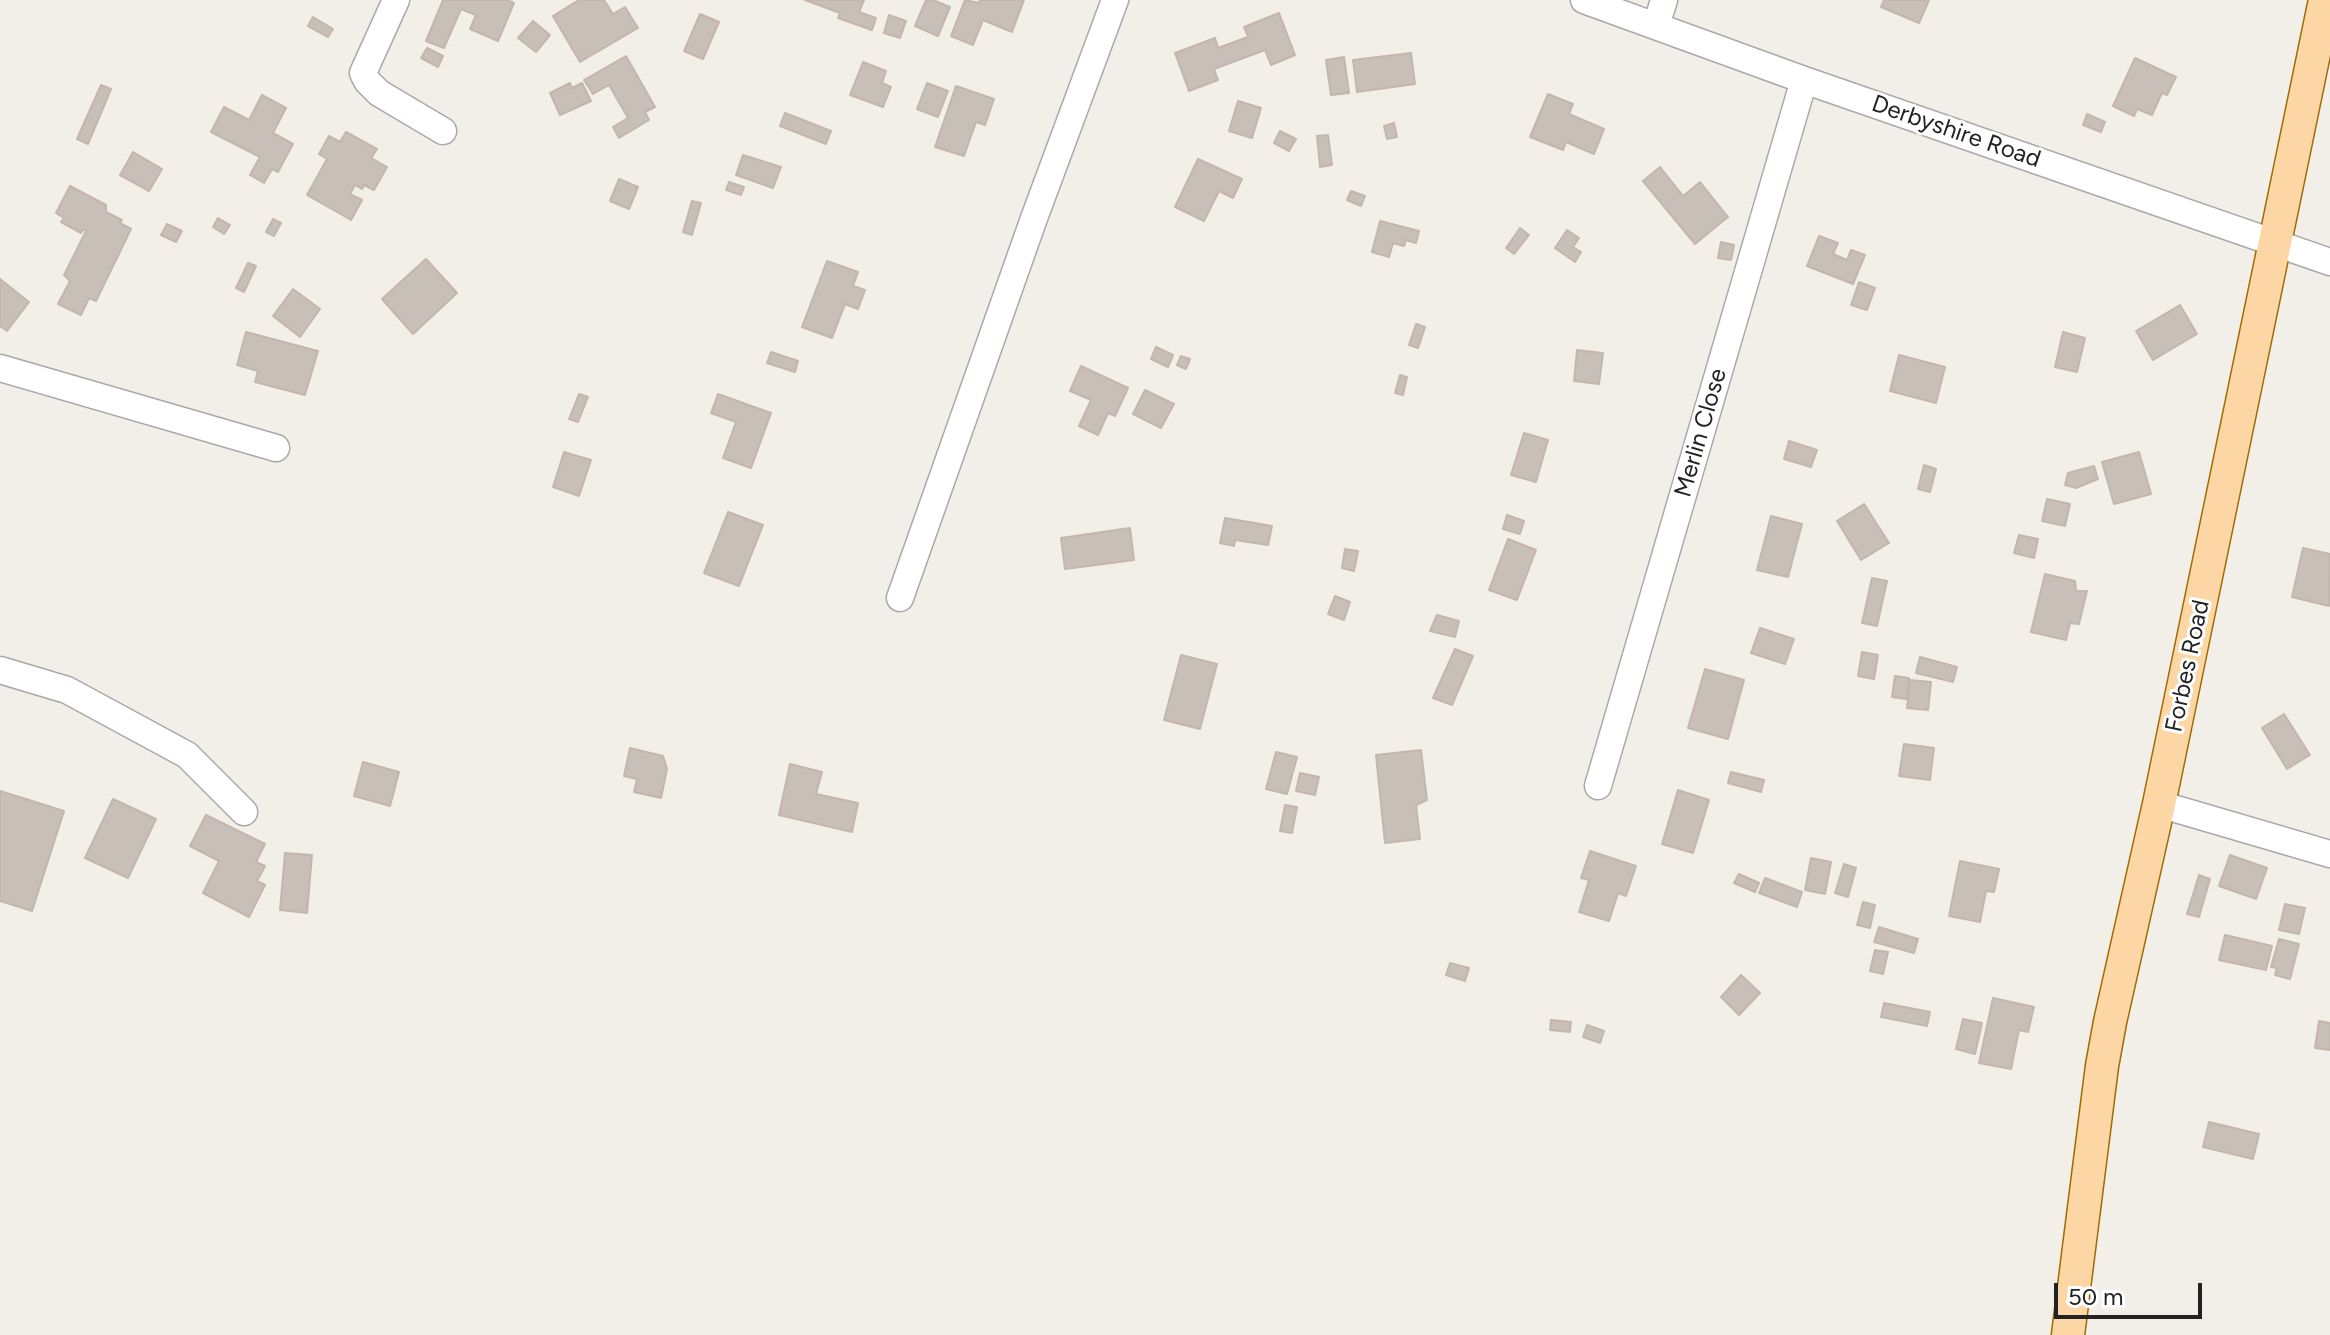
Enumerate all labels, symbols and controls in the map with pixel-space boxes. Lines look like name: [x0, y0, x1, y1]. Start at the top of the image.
street label: Derbyshire Road: [1868, 90, 2044, 174]
street label: Merlin Close: [1669, 365, 1733, 501]
street label: Forbes Road: [2160, 597, 2216, 735]
scale bar: [2058, 1267, 2206, 1317]
text: 50 m: [2068, 1282, 2124, 1311]

